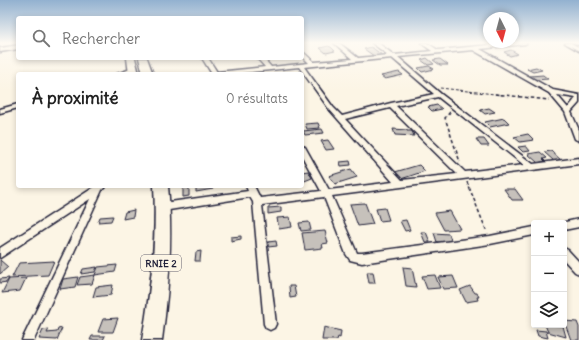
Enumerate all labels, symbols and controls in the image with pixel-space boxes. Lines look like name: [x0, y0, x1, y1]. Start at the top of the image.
north arrow: [483, 12, 519, 48]
search box: [16, 16, 304, 60]
icon: search: [30, 27, 52, 49]
text: Rechercher: [62, 29, 140, 48]
text: À proximité: [32, 87, 118, 109]
text: 0 résultats: [226, 90, 288, 107]
map controls: [531, 220, 567, 328]
button: +: [531, 220, 567, 256]
road number: RNIE 2: [141, 255, 181, 271]
button: −: [531, 256, 567, 292]
button: layers: [531, 292, 567, 328]

